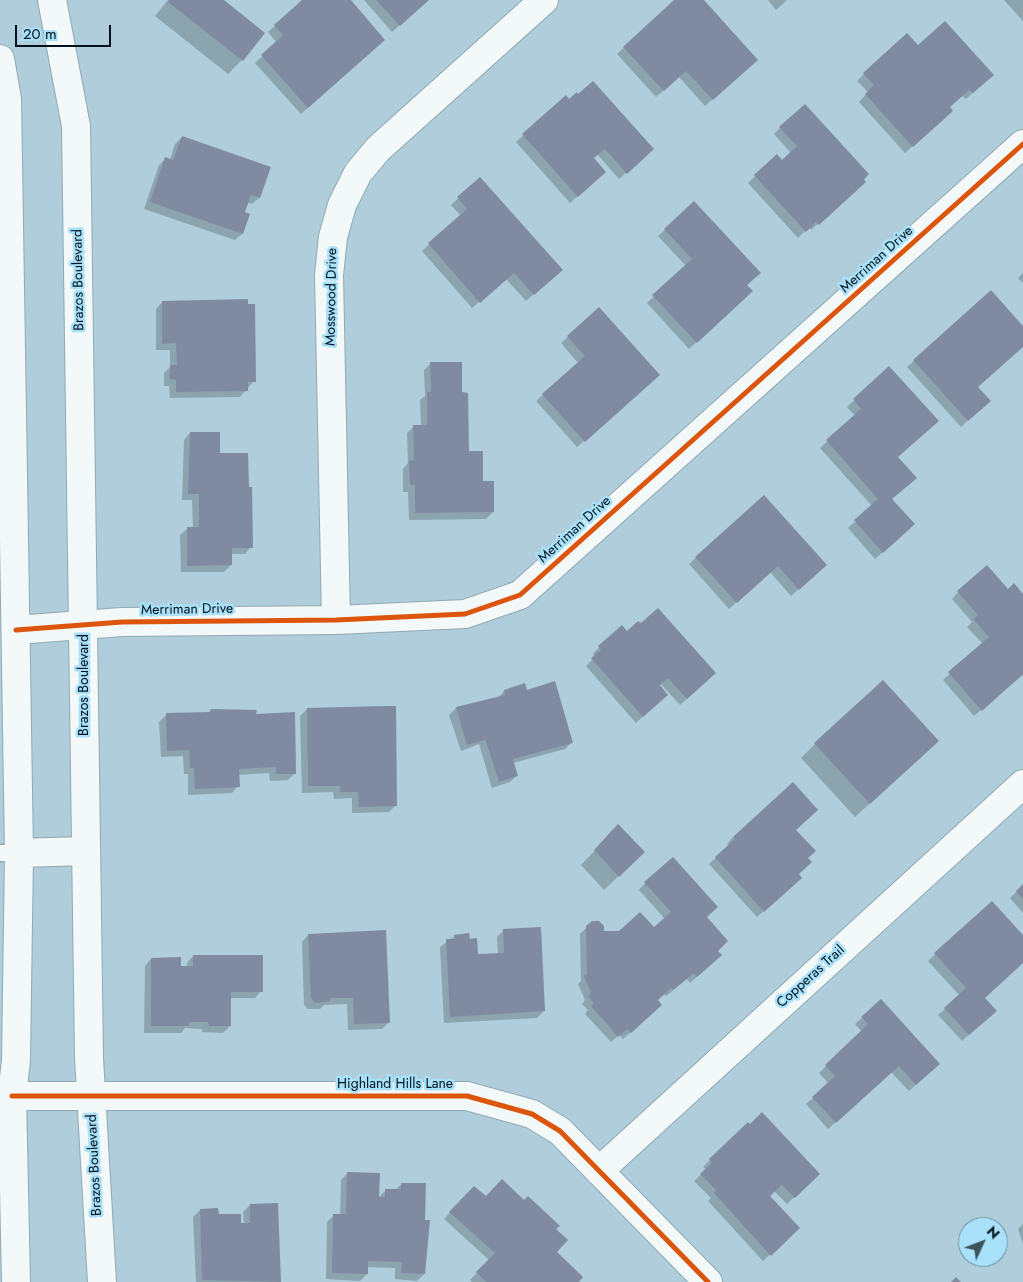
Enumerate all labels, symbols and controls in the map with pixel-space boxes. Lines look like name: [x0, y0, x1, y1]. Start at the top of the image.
scale bar: [18, 15, 114, 47]
text: 20 m: [23, 23, 57, 45]
street label: Merriman Drive: [837, 223, 917, 297]
street label: Brazos Boulevard: [70, 229, 88, 331]
street label: Mosswood Drive: [323, 248, 341, 346]
street label: Merriman Drive: [535, 493, 615, 567]
street label: Merriman Drive: [141, 601, 233, 619]
street label: Brazos Boulevard: [77, 634, 93, 736]
street label: Copperas Trail: [774, 942, 848, 1012]
street label: Highland Hills Lane: [337, 1077, 453, 1093]
street label: Brazos Boulevard: [84, 1114, 106, 1216]
north arrow: [958, 1217, 1008, 1267]
text: N: [982, 1222, 1004, 1243]

